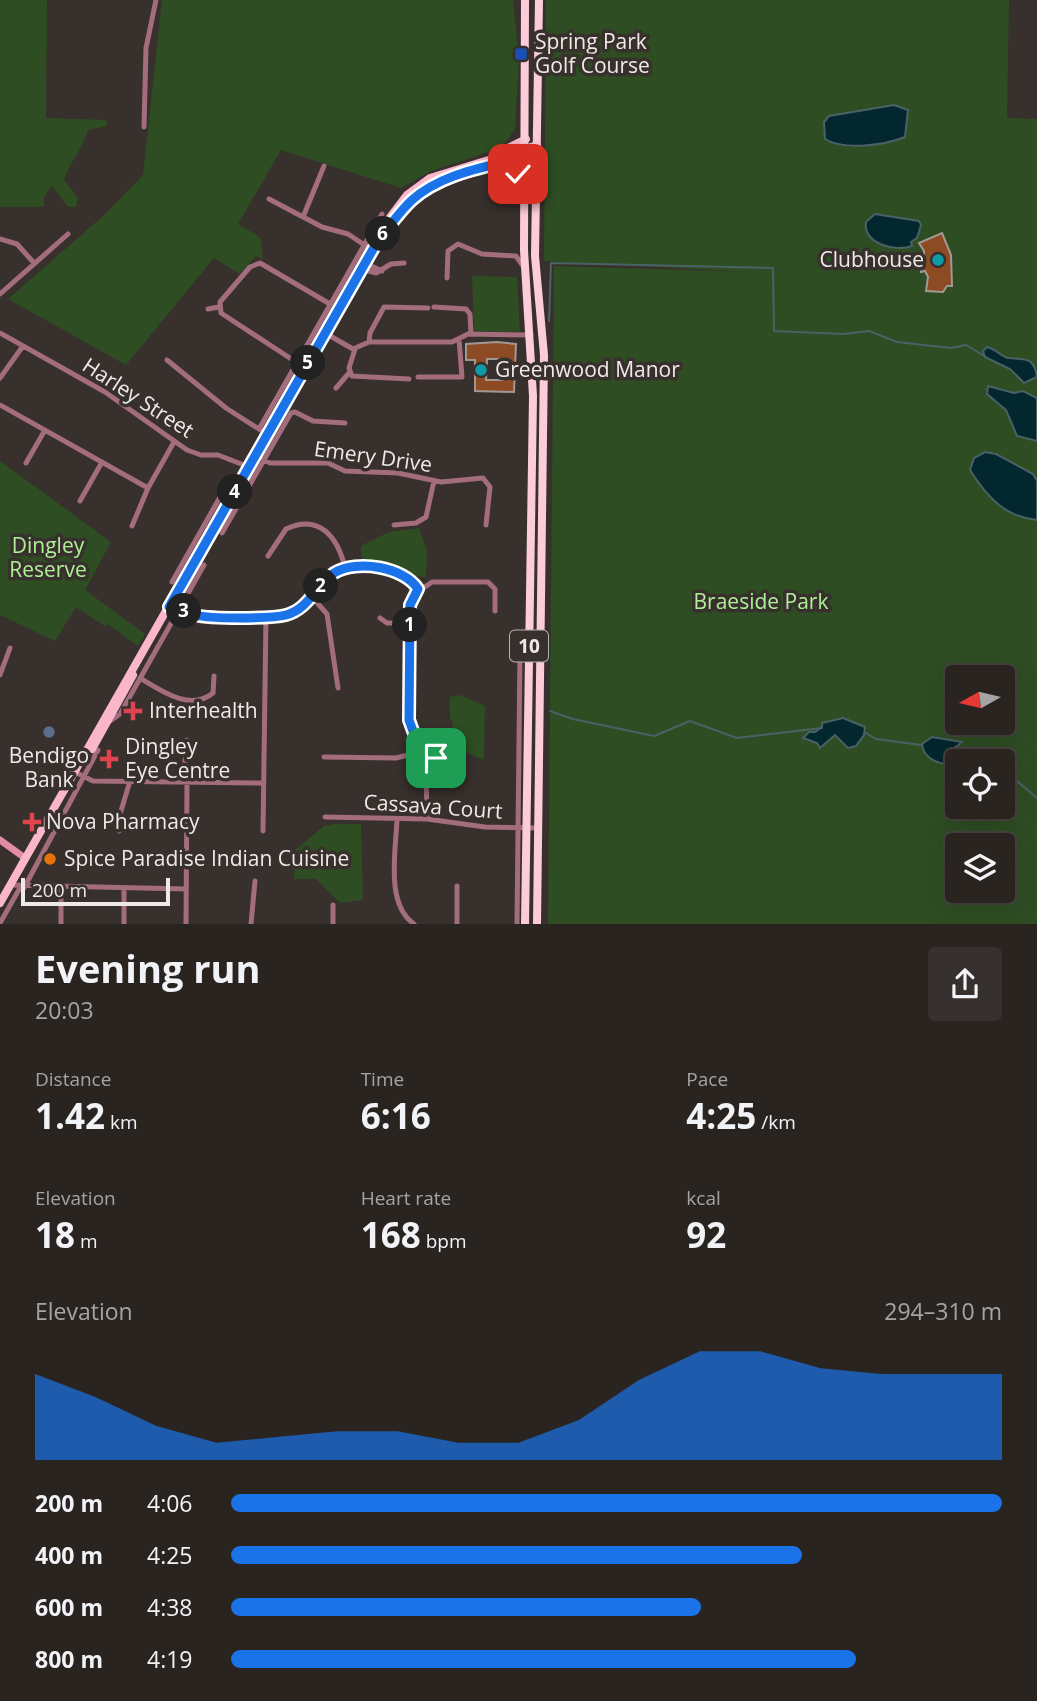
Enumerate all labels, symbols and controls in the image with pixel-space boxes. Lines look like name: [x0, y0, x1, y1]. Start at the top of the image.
place label: Spring Park Golf Course: [535, 27, 650, 79]
marker: Spring Park Golf Course: [513, 46, 529, 62]
pin: [488, 144, 548, 204]
icon: check: [499, 155, 537, 193]
pin: 6: [366, 216, 400, 252]
text: 6: [377, 220, 388, 246]
place label: Clubhouse: [820, 245, 924, 273]
marker: Clubhouse: [930, 252, 946, 268]
pin: 5: [290, 346, 326, 380]
text: 5: [302, 349, 313, 375]
street label: Harley Street: [77, 351, 200, 444]
place label: Greenwood Manor: [495, 355, 680, 383]
marker: Greenwood Manor: [473, 362, 489, 378]
street label: Emery Drive: [312, 434, 434, 478]
pin: 4: [218, 475, 252, 510]
text: 4: [229, 478, 240, 504]
park label: Dingley Reserve: [9, 531, 87, 583]
pin: 2: [304, 568, 338, 604]
text: 2: [315, 572, 326, 598]
park label: Braeside Park: [694, 587, 828, 615]
pin: 3: [166, 594, 202, 628]
text: 3: [178, 597, 189, 623]
pin: 1: [392, 608, 428, 642]
text: 1: [404, 611, 415, 637]
road number: 10: [510, 631, 548, 662]
north arrow: [945, 665, 1015, 735]
map controls: [945, 665, 1015, 903]
place label: Interhealth: [149, 696, 258, 724]
marker: Interhealth: [123, 701, 143, 721]
marker: Bendigo Bank: [41, 724, 57, 740]
pin: [406, 728, 466, 788]
place label: Dingley Eye Centre: [125, 732, 230, 784]
icon: arrive: [417, 739, 455, 777]
place label: Bendigo Bank: [9, 741, 89, 793]
marker: Dingley Eye Centre: [99, 749, 119, 769]
button: locate: [945, 749, 1015, 819]
street label: Cassava Court: [363, 787, 503, 825]
place label: Nova Pharmacy: [46, 807, 200, 835]
marker: Nova Pharmacy: [24, 814, 40, 830]
button: layers: [945, 833, 1015, 903]
place label: Spice Paradise Indian Cuisine: [64, 844, 349, 872]
marker: Spice Paradise Indian Cuisine: [42, 851, 58, 867]
scale bar: [21, 875, 170, 907]
text: 200 m: [32, 877, 87, 903]
text: Evening run: [35, 942, 260, 994]
button: share: [928, 947, 1002, 1021]
text: 20:03: [35, 994, 94, 1026]
text: Distance: [35, 1066, 111, 1092]
text: Time: [361, 1066, 404, 1092]
text: Pace: [686, 1066, 728, 1092]
text: 1.42: [35, 1092, 105, 1139]
text: 6:16: [361, 1092, 431, 1139]
text: 4:25: [686, 1092, 756, 1139]
text: km: [105, 1109, 138, 1135]
text: /km: [756, 1109, 796, 1135]
text: Elevation: [35, 1185, 116, 1211]
text: Heart rate: [361, 1185, 451, 1211]
text: kcal: [686, 1185, 721, 1211]
text: 18: [35, 1211, 75, 1258]
text: 168: [361, 1211, 421, 1258]
text: 92: [686, 1211, 726, 1258]
text: m: [75, 1228, 98, 1254]
text: bpm: [421, 1228, 466, 1254]
text: Elevation: [35, 1295, 133, 1327]
text: 294–310 m: [884, 1295, 1002, 1327]
text: 200 m: [35, 1487, 103, 1519]
text: 4:06: [147, 1487, 193, 1519]
text: 400 m: [35, 1539, 103, 1571]
text: 4:25: [147, 1539, 193, 1571]
text: 600 m: [35, 1591, 103, 1623]
text: 4:38: [147, 1591, 193, 1623]
text: 800 m: [35, 1643, 103, 1675]
text: 4:19: [147, 1643, 193, 1675]

